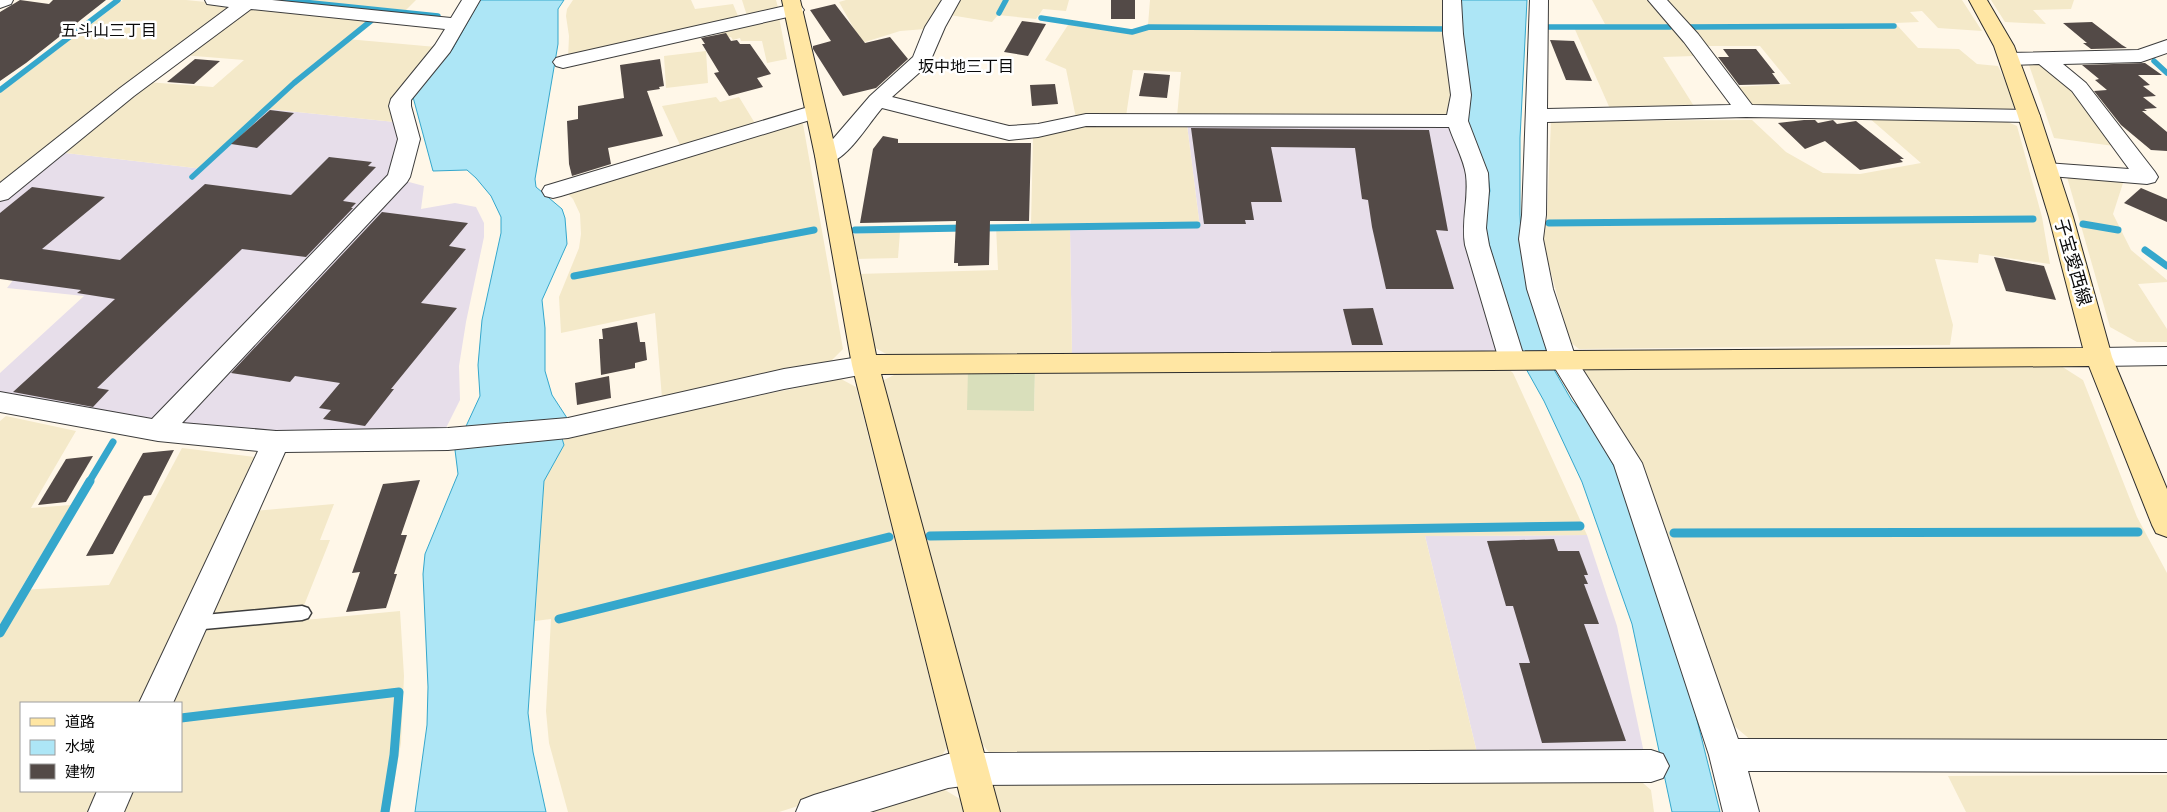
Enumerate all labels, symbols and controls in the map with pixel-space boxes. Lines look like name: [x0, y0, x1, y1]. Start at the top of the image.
district label: 五斗山三丁目: [61, 19, 157, 40]
district label: 坂中地三丁目: [918, 55, 1014, 76]
street label: 子宝愛西線: [2050, 215, 2098, 308]
legend: [20, 702, 182, 792]
text: 道路: [65, 711, 95, 731]
text: 水域: [65, 736, 95, 756]
text: 建物: [65, 761, 95, 781]

